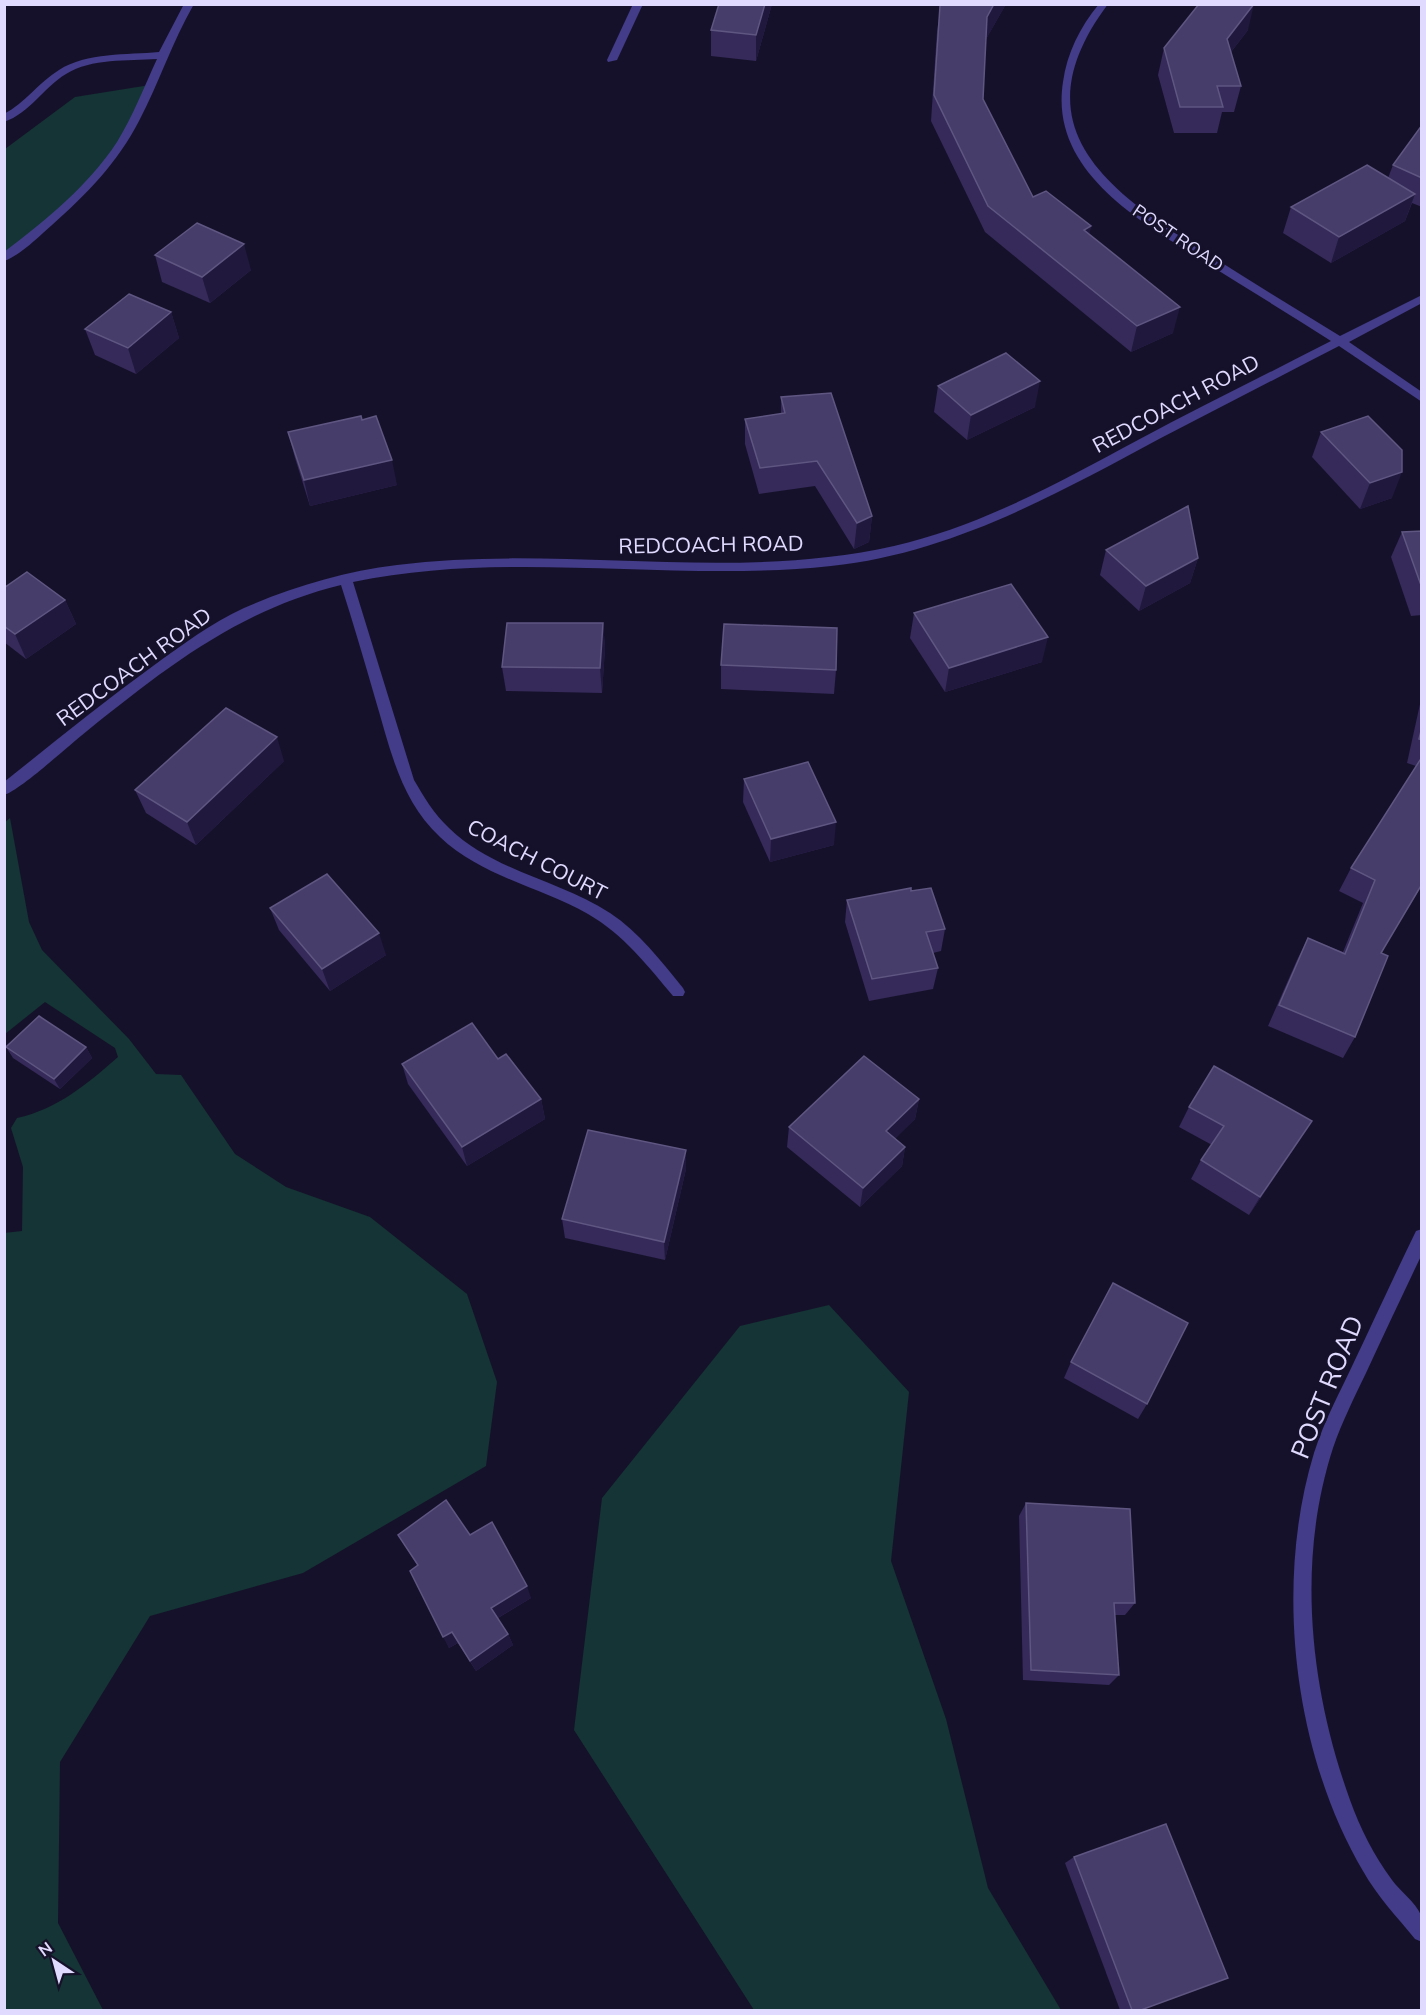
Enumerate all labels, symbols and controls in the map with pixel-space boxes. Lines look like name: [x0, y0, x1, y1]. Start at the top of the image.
street label: POST ROAD: [1128, 199, 1228, 276]
street label: REDCOACH ROAD: [1088, 348, 1263, 458]
street label: REDCOACH ROAD: [618, 529, 804, 559]
street label: REDCOACH ROAD: [51, 601, 216, 731]
street label: COACH COURT: [463, 813, 612, 906]
street label: POST ROAD: [1283, 1311, 1370, 1463]
north arrow: [24, 1931, 84, 1991]
text: N: [34, 1937, 56, 1961]

